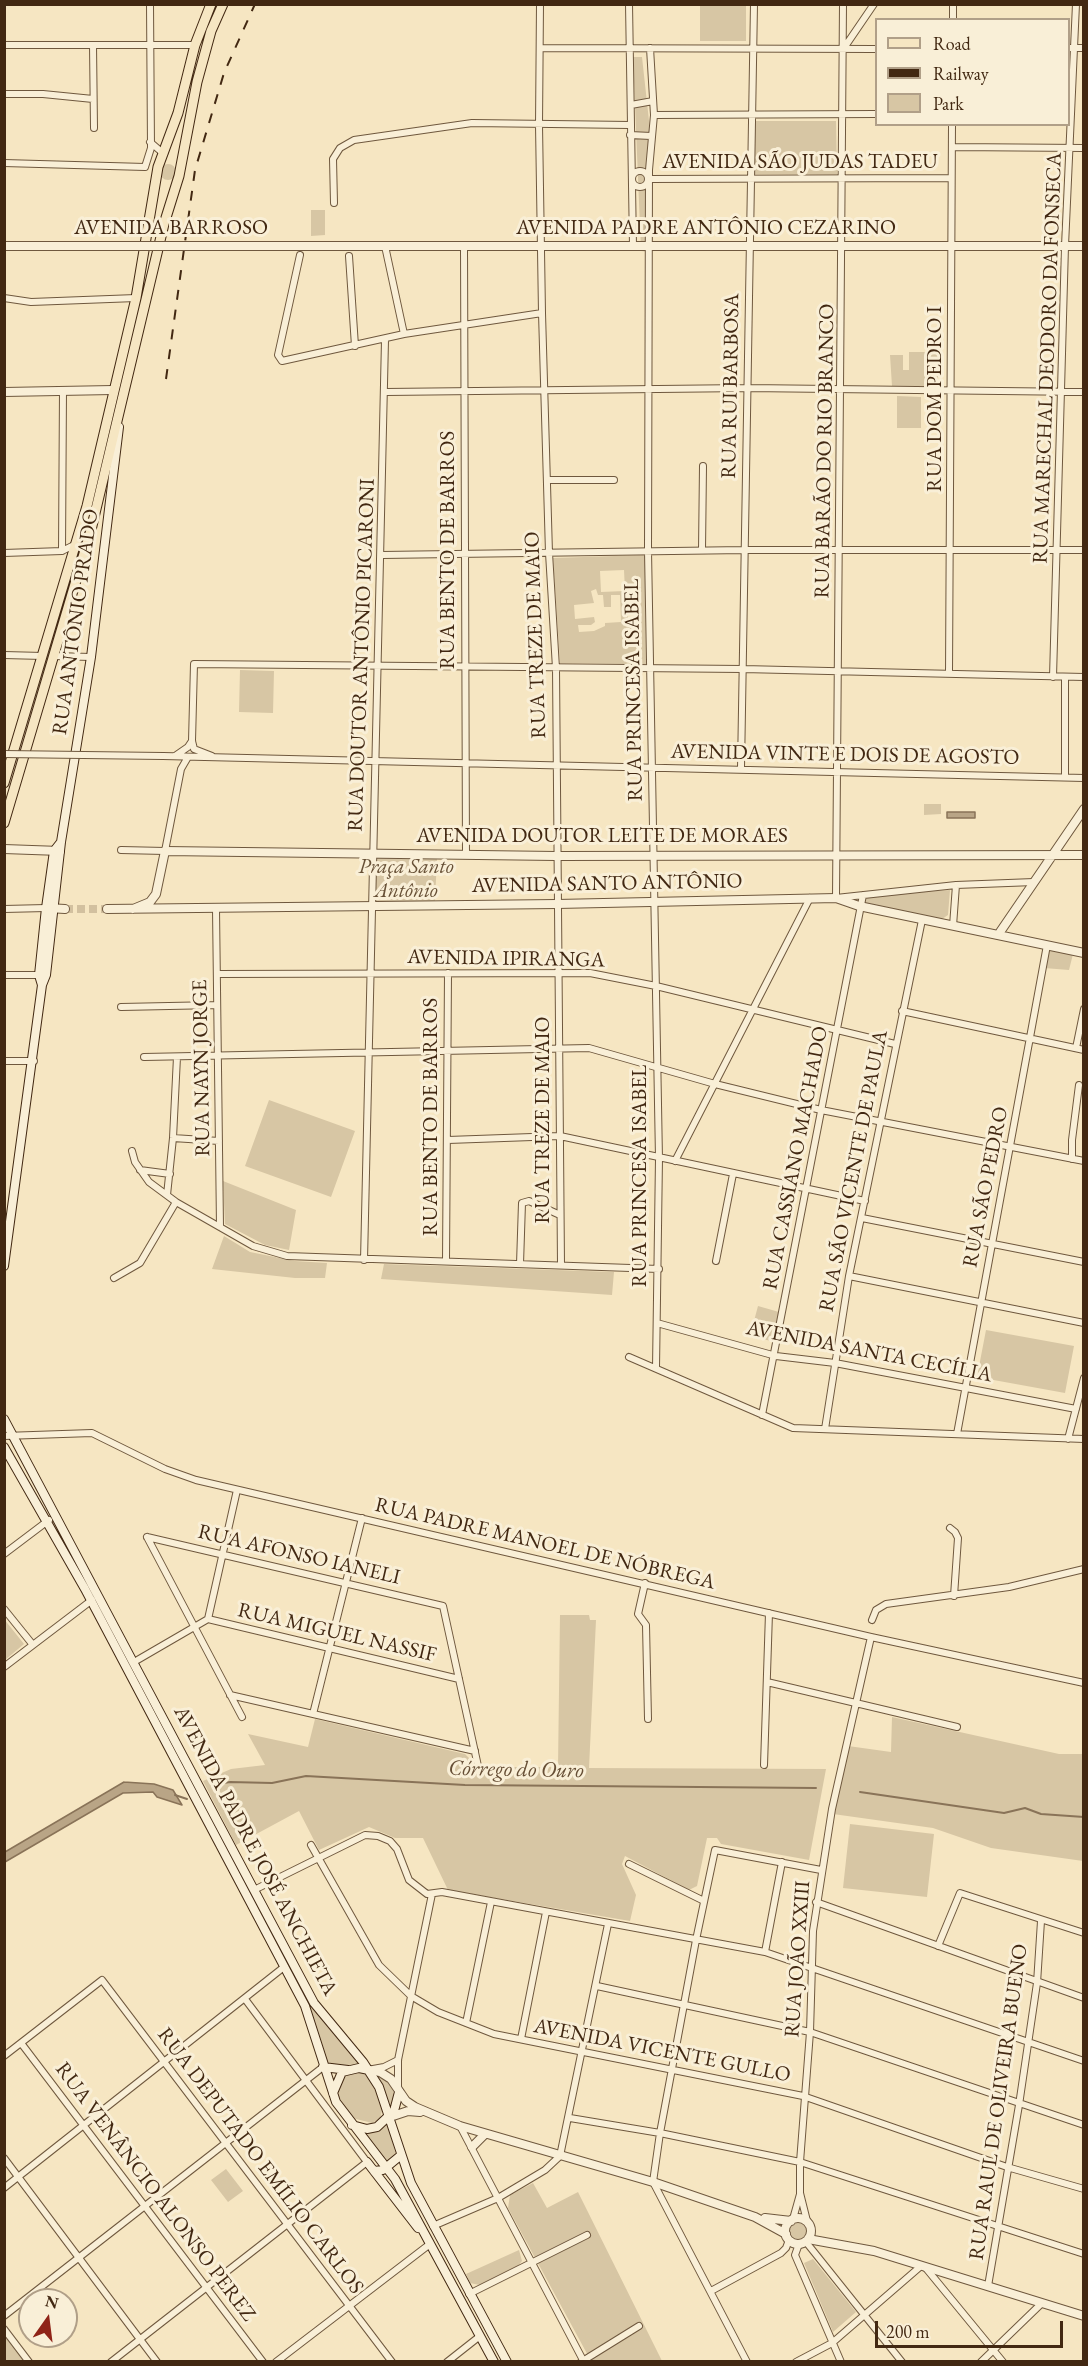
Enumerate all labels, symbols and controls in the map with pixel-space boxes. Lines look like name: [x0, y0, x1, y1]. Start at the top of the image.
legend: [875, 18, 1070, 126]
text: Road: [933, 32, 971, 55]
text: Railway: [933, 62, 989, 85]
text: Park: [933, 92, 964, 115]
street label: AVENIDA SÃO JUDAS TADEU: [662, 149, 938, 175]
street label: RUA MARECHAL DEODORO DA FONSECA: [1028, 152, 1068, 564]
street label: AVENIDA BARROSO: [74, 215, 268, 241]
street label: AVENIDA PADRE ANTÔNIO CEZARINO: [516, 215, 896, 241]
street label: RUA RUI BARBOSA: [717, 293, 745, 479]
street label: RUA BARÃO DO RIO BRANCO: [810, 303, 840, 599]
street label: RUA DOM PEDRO I: [922, 306, 948, 492]
street label: RUA BENTO DE BARROS: [435, 431, 461, 669]
street label: RUA DOUTOR ANTÔNIO PICARONI: [343, 478, 381, 832]
street label: RUA ANTÔNIO PRADO: [48, 507, 104, 737]
street label: RUA TREZE DE MAIO: [520, 531, 552, 739]
street label: RUA PRINCESA ISABEL: [619, 578, 649, 802]
street label: AVENIDA VINTE E DOIS DE AGOSTO: [670, 739, 1020, 771]
street label: AVENIDA DOUTOR LEITE DE MORAES: [416, 823, 788, 849]
park label: Praça Santo Antônio: [358, 854, 454, 904]
street label: AVENIDA SANTO ANTÔNIO: [471, 869, 743, 899]
street label: AVENIDA IPIRANGA: [407, 945, 605, 973]
street label: RUA NAYN JORGE: [188, 979, 216, 1157]
street label: RUA BENTO DE BARROS: [418, 998, 444, 1236]
street label: RUA TREZE DE MAIO: [530, 1016, 556, 1224]
street label: RUA CASSIANO MACHADO: [758, 1024, 834, 1292]
street label: RUA SÃO VICENTE DE PAULA: [814, 1028, 894, 1314]
street label: RUA PRINCESA ISABEL: [627, 1065, 653, 1287]
street label: RUA SÃO PEDRO: [958, 1104, 1014, 1270]
street label: AVENIDA SANTA CECÍLIA: [744, 1316, 994, 1388]
street label: RUA PADRE MANOEL DE NÓBREGA: [373, 1493, 717, 1595]
street label: RUA AFONSO IANELI: [195, 1519, 403, 1591]
street label: RUA MIGUEL NASSIF: [235, 1598, 439, 1668]
street label: AVENIDA PADRE JOSÉ ANCHIETA: [168, 1702, 342, 2000]
water label: Córrego do Ouro: [448, 1756, 584, 1784]
street label: RUA JOÃO XXIII: [780, 1880, 816, 2038]
street label: RUA RAUL DE OLIVEIRA BUENO: [964, 1942, 1034, 2262]
street label: AVENIDA VICENTE GULLO: [531, 2014, 793, 2088]
street label: RUA DEPUTADO EMÍLIO CARLOS: [152, 2023, 368, 2299]
street label: RUA VENÂNCIO ALONSO PEREZ: [49, 2058, 261, 2326]
north arrow: [18, 2288, 78, 2348]
scale bar: [878, 2309, 1066, 2347]
text: 200 m: [886, 2320, 930, 2343]

